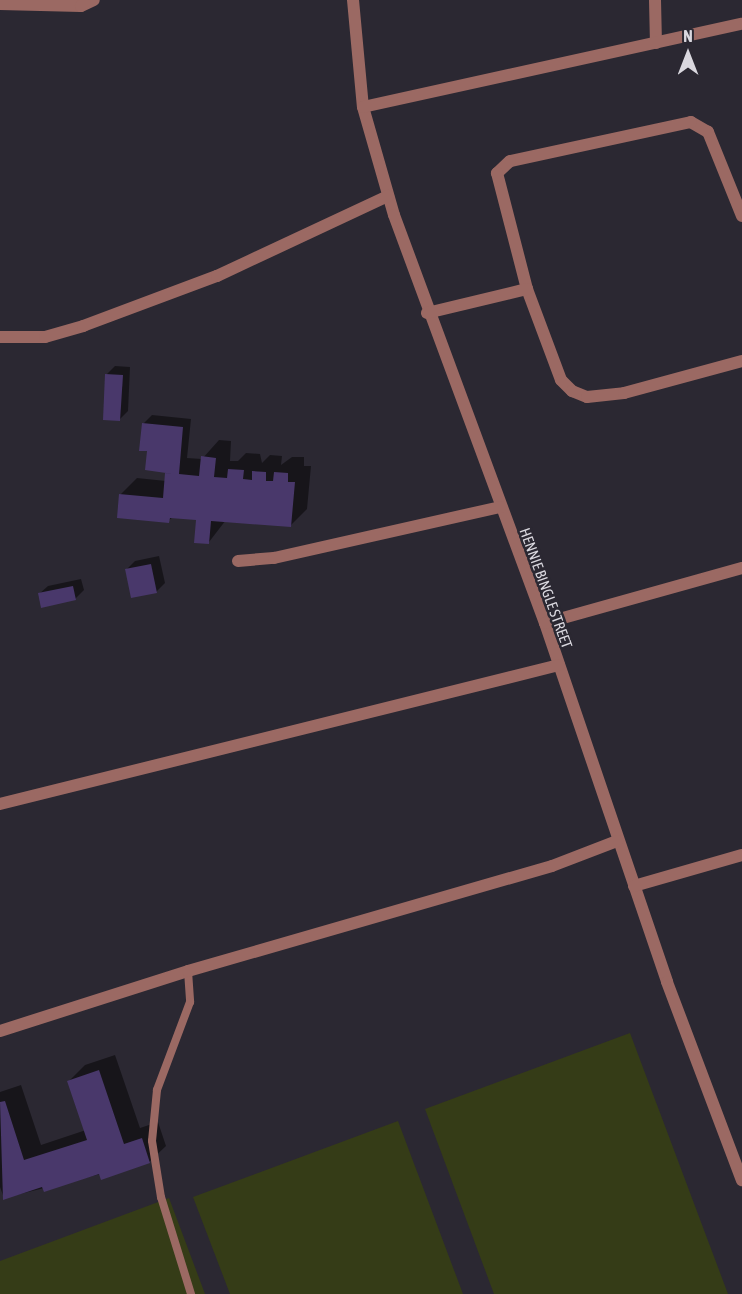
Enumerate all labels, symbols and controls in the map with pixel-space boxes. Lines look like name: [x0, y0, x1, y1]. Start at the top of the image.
north arrow: [658, 24, 718, 84]
text: N: [683, 27, 693, 45]
street label: HENNIE BINGLE STREET: [516, 525, 576, 651]

